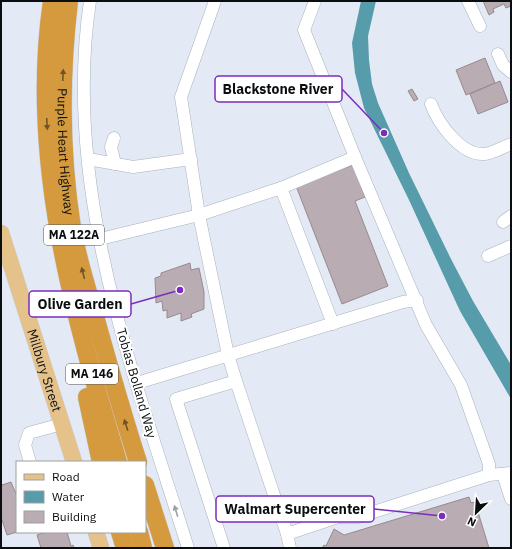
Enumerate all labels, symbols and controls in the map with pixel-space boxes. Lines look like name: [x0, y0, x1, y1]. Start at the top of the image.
one-way arrow: [60, 68, 66, 81]
callout: Blackstone River: [215, 76, 342, 102]
text: Blackstone River: [223, 80, 334, 98]
street label: Purple Heart Highway: [54, 88, 78, 217]
one-way arrow: [43, 118, 50, 130]
road number: MA 122A: [44, 225, 104, 245]
one-way arrow: [80, 266, 86, 279]
callout: Olive Garden: [29, 291, 131, 317]
text: Olive Garden: [37, 295, 123, 313]
street label: Tobias Bolland Way: [113, 326, 160, 441]
street label: Millbury Street: [23, 327, 65, 414]
road number: MA 146: [66, 364, 118, 384]
one-way arrow: [123, 418, 129, 430]
legend: [16, 461, 146, 533]
text: Road: [52, 469, 80, 484]
text: Water: [52, 489, 85, 504]
north arrow: [456, 493, 496, 533]
callout: Walmart Supercenter: [216, 496, 374, 522]
text: Walmart Supercenter: [224, 500, 366, 518]
one-way arrow: [173, 504, 179, 516]
text: Building: [52, 509, 97, 524]
text: N: [465, 514, 478, 530]

